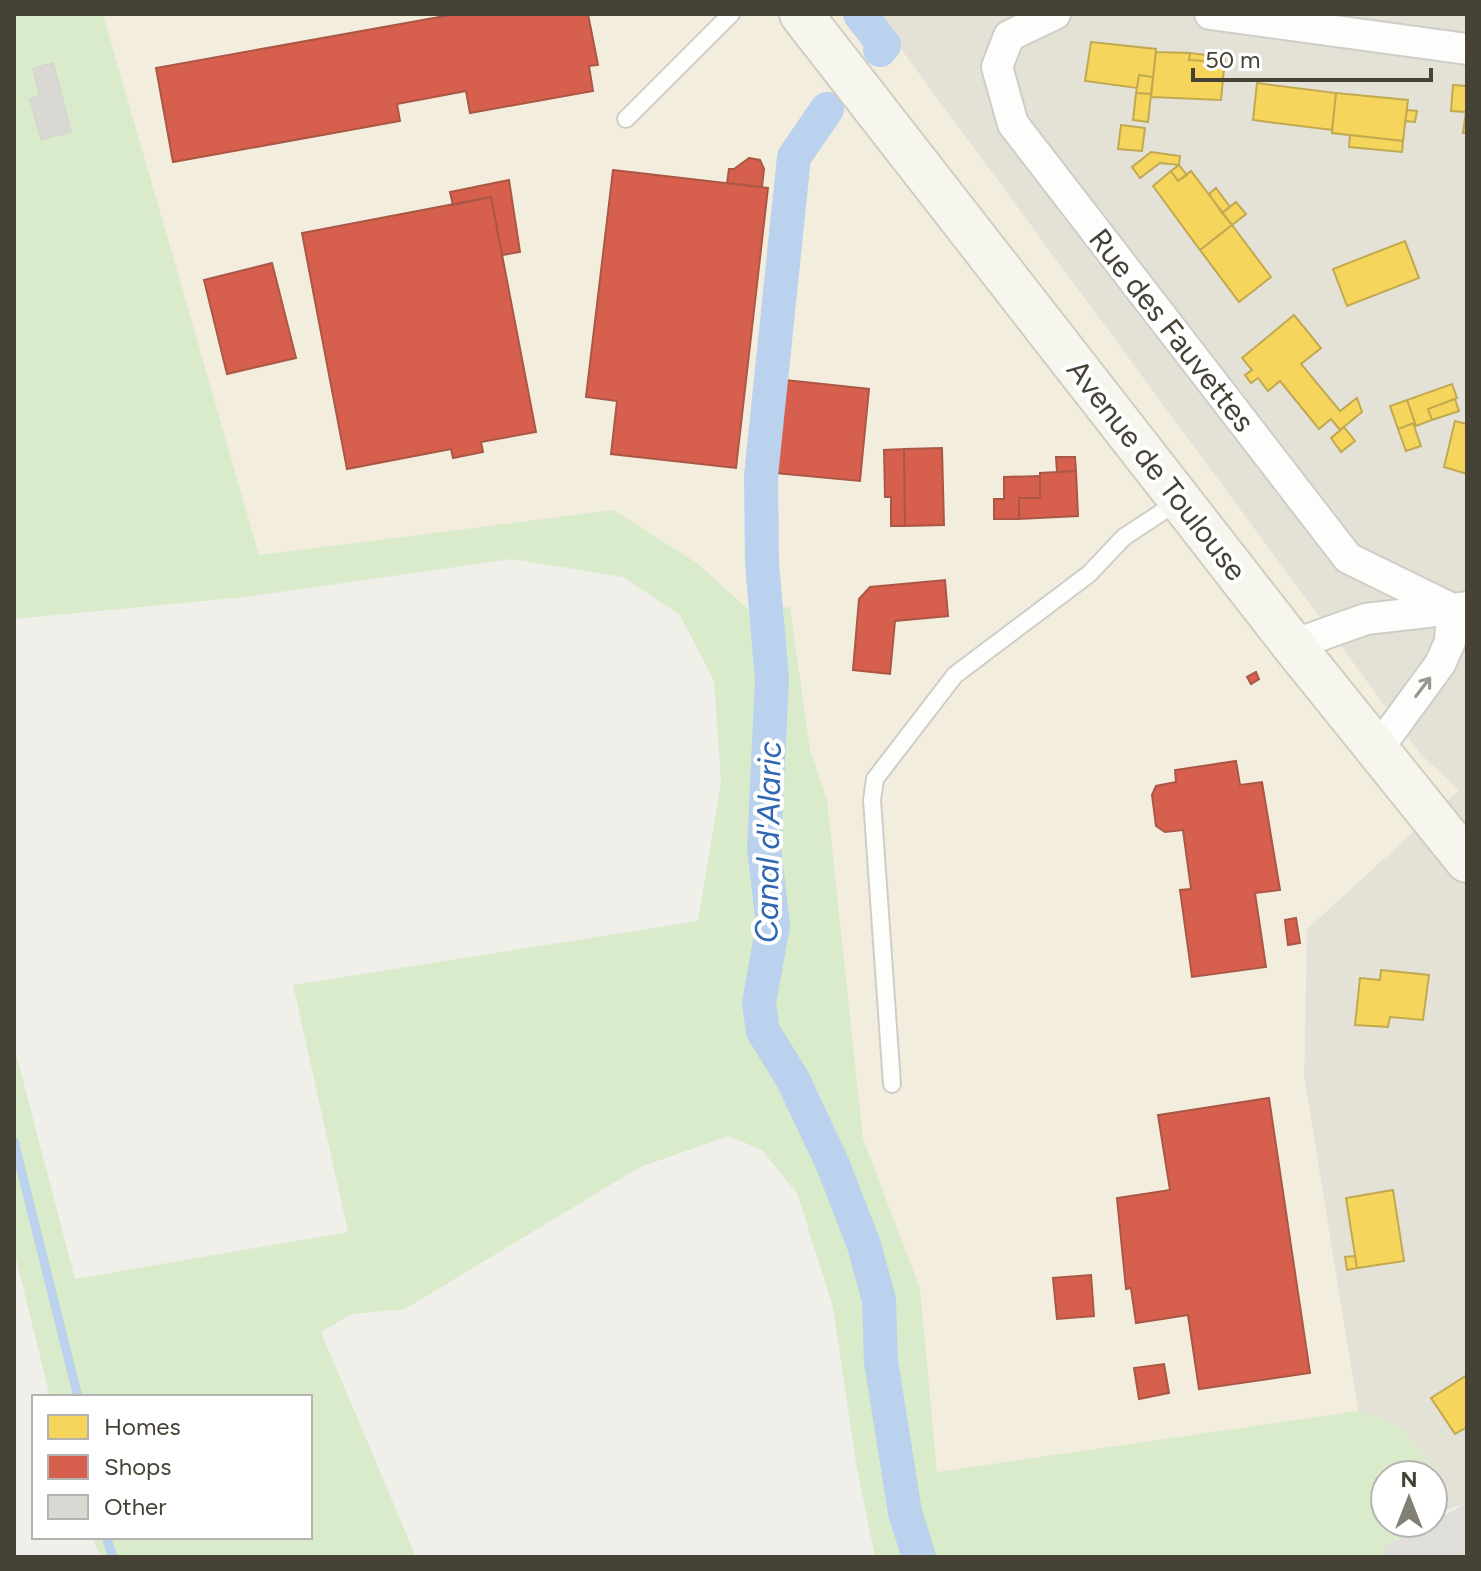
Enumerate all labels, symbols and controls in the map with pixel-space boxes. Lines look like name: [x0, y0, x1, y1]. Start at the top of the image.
scale bar: [1193, 32, 1431, 82]
text: 50 m: [1205, 45, 1261, 74]
street label: Rue des Fauvettes: [1081, 221, 1263, 439]
street label: Avenue de Toulouse: [1059, 352, 1255, 588]
one-way arrow: [1414, 677, 1431, 698]
water label: Canal d'Alaric: [747, 741, 789, 943]
legend: [32, 1395, 312, 1539]
text: Homes: [104, 1412, 181, 1441]
text: Shops: [104, 1452, 171, 1481]
north arrow: [1369, 1459, 1449, 1539]
text: N: [1400, 1466, 1418, 1493]
text: Other: [104, 1492, 166, 1521]

